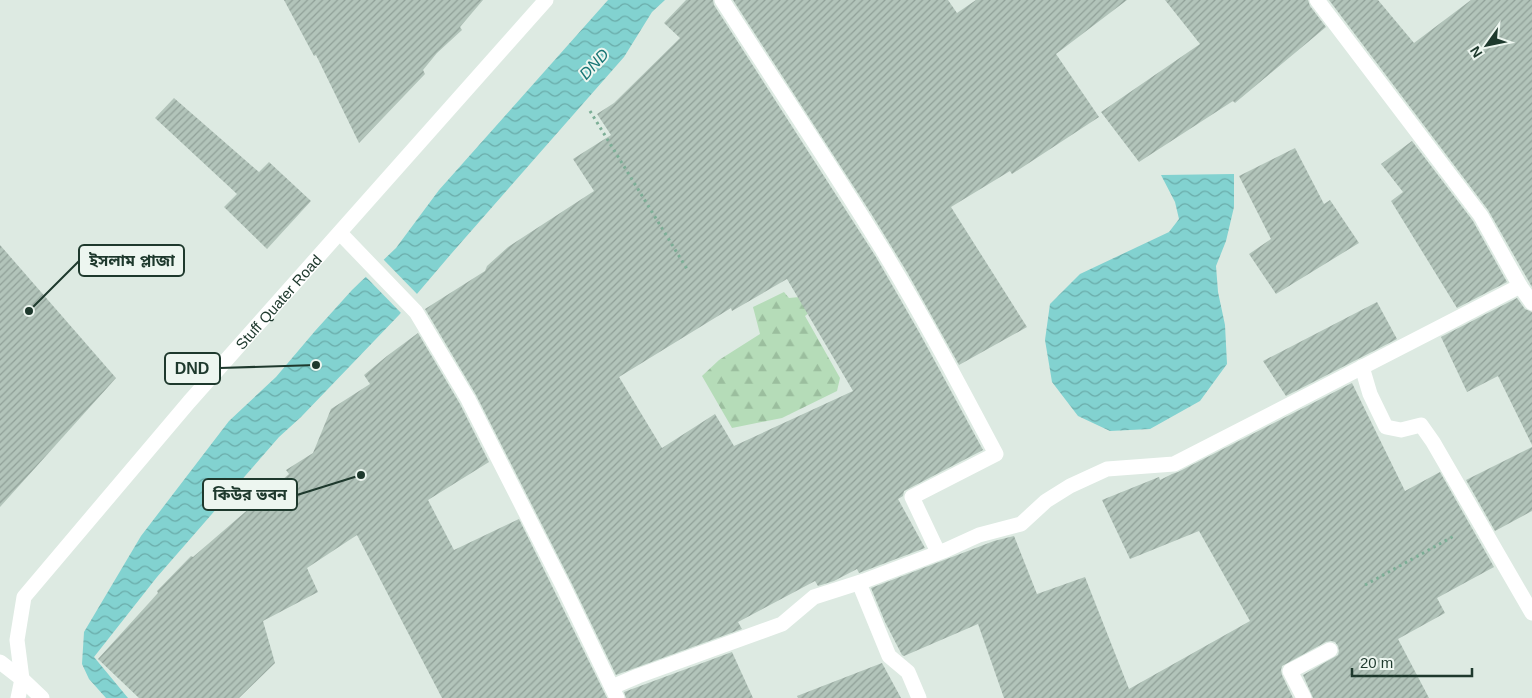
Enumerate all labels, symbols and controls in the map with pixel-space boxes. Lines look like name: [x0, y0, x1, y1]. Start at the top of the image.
north arrow: [1462, 20, 1512, 70]
text: N: [1467, 43, 1486, 61]
water label: DND: [576, 45, 612, 82]
callout: ইসলাম প্লাজা: [79, 245, 184, 276]
street label: Stuff Quater Road: [232, 251, 325, 352]
text: ইসলাম প্লাজা: [88, 252, 175, 269]
callout: DND: [165, 353, 220, 384]
text: DND: [175, 360, 209, 377]
callout: কিউর ভবন: [203, 479, 297, 510]
text: কিউর ভবন: [212, 486, 288, 503]
scale bar: [1352, 646, 1472, 678]
text: 20 m: [1360, 654, 1393, 671]

